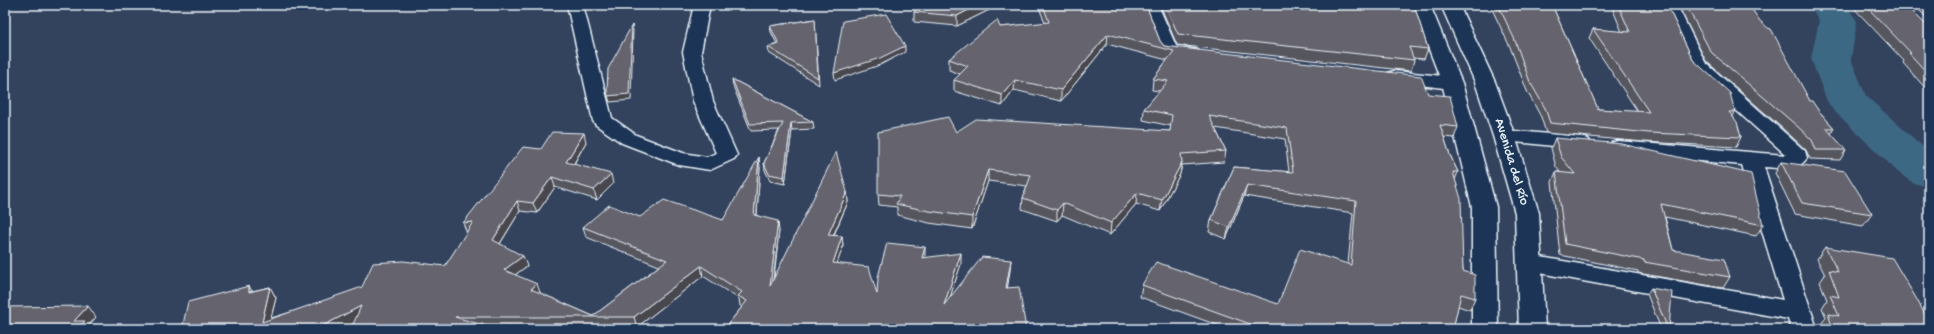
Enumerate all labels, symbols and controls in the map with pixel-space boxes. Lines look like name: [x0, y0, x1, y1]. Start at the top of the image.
street label: Avenida del Río: [1490, 116, 1532, 208]

